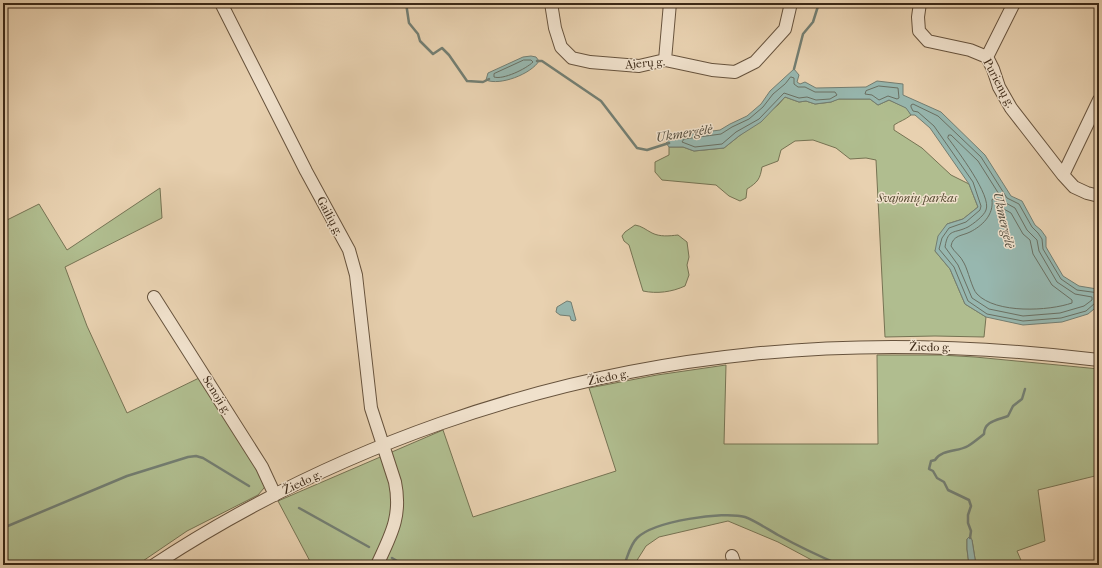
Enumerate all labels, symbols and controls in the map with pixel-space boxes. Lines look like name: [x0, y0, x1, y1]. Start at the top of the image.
street label: Ajerų g.: [623, 54, 666, 72]
street label: Purienų g.: [980, 56, 1018, 110]
water label: Ukmergėlė: [655, 121, 714, 145]
park label: Svajonių parkas: [876, 191, 957, 206]
water label: Ukmergėlė: [990, 191, 1018, 250]
street label: Gailių g.: [314, 194, 346, 238]
street label: Žiedo g.: [909, 339, 951, 354]
street label: Žiedo g.: [586, 365, 630, 388]
street label: Senoji g.: [200, 373, 234, 417]
street label: Žiedo g.: [280, 466, 324, 497]

